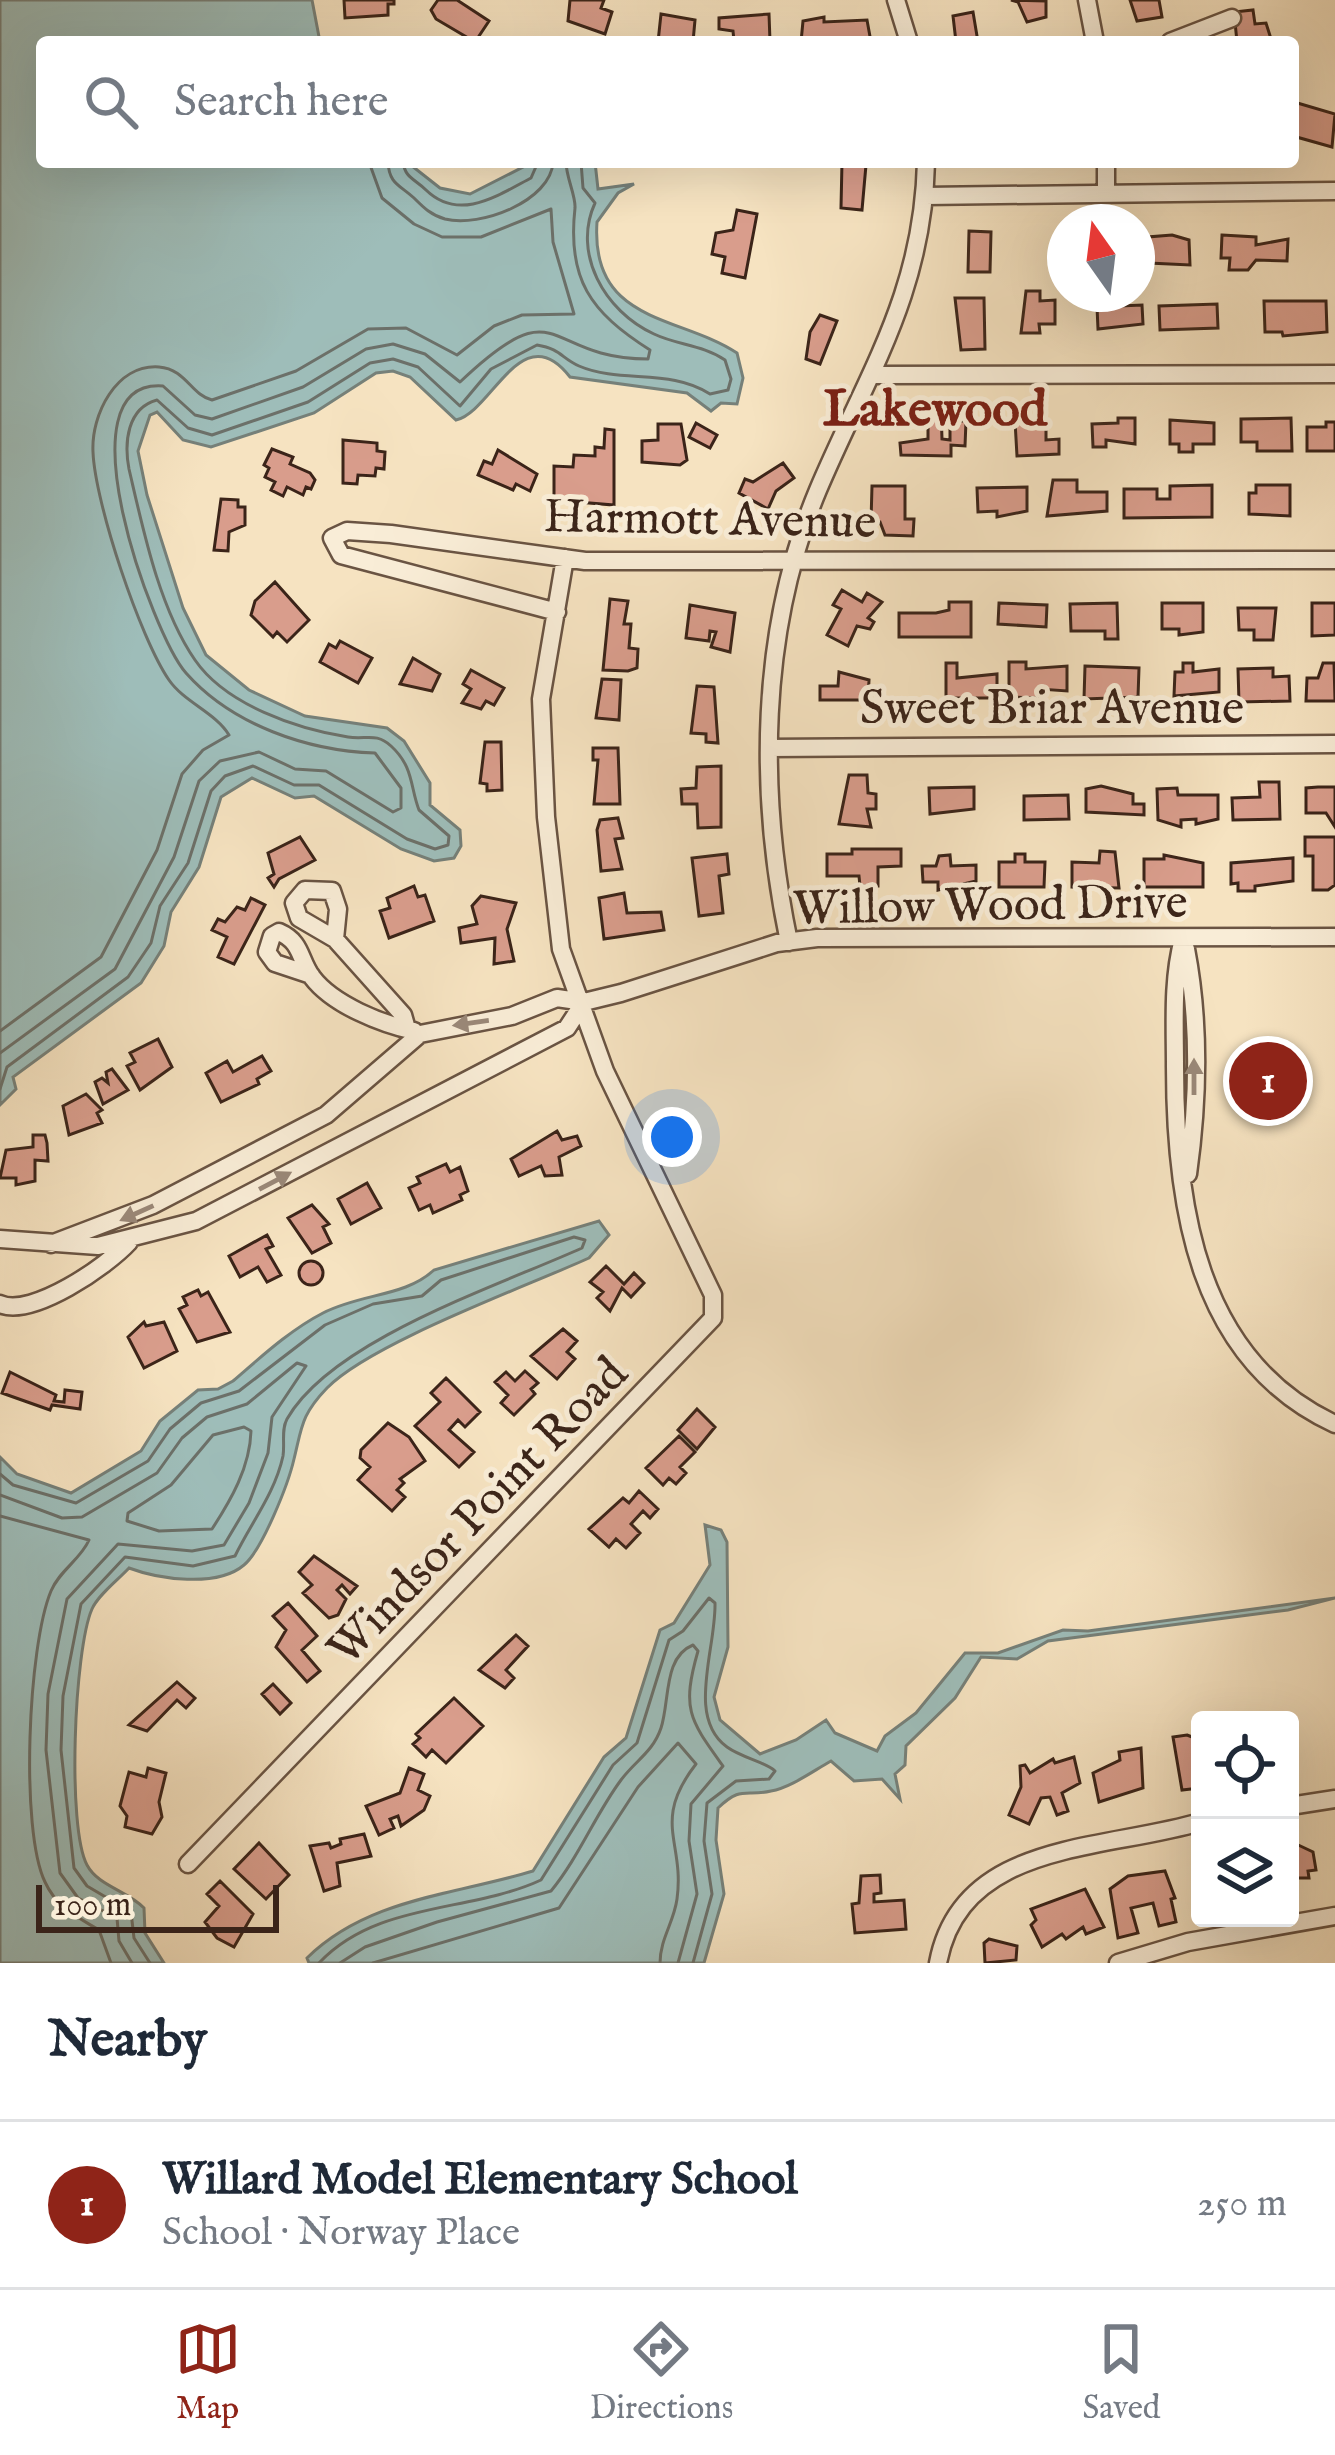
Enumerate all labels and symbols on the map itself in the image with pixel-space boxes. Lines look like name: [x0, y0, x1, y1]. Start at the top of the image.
north arrow: [1047, 204, 1155, 312]
district label: Lakewood: [823, 379, 1049, 444]
street label: Harmott Avenue: [543, 488, 877, 554]
street label: Sweet Briar Avenue: [860, 680, 1244, 740]
street label: Willow Wood Drive: [792, 874, 1188, 940]
one-way arrow: [452, 1014, 489, 1033]
pin: 1: [1229, 1036, 1307, 1126]
one-way arrow: [1184, 1057, 1204, 1095]
your location: [642, 1107, 702, 1167]
one-way arrow: [258, 1171, 293, 1192]
one-way arrow: [119, 1203, 154, 1223]
street label: Windsor Point Road: [316, 1345, 642, 1680]
scale bar: [36, 1879, 279, 1932]

